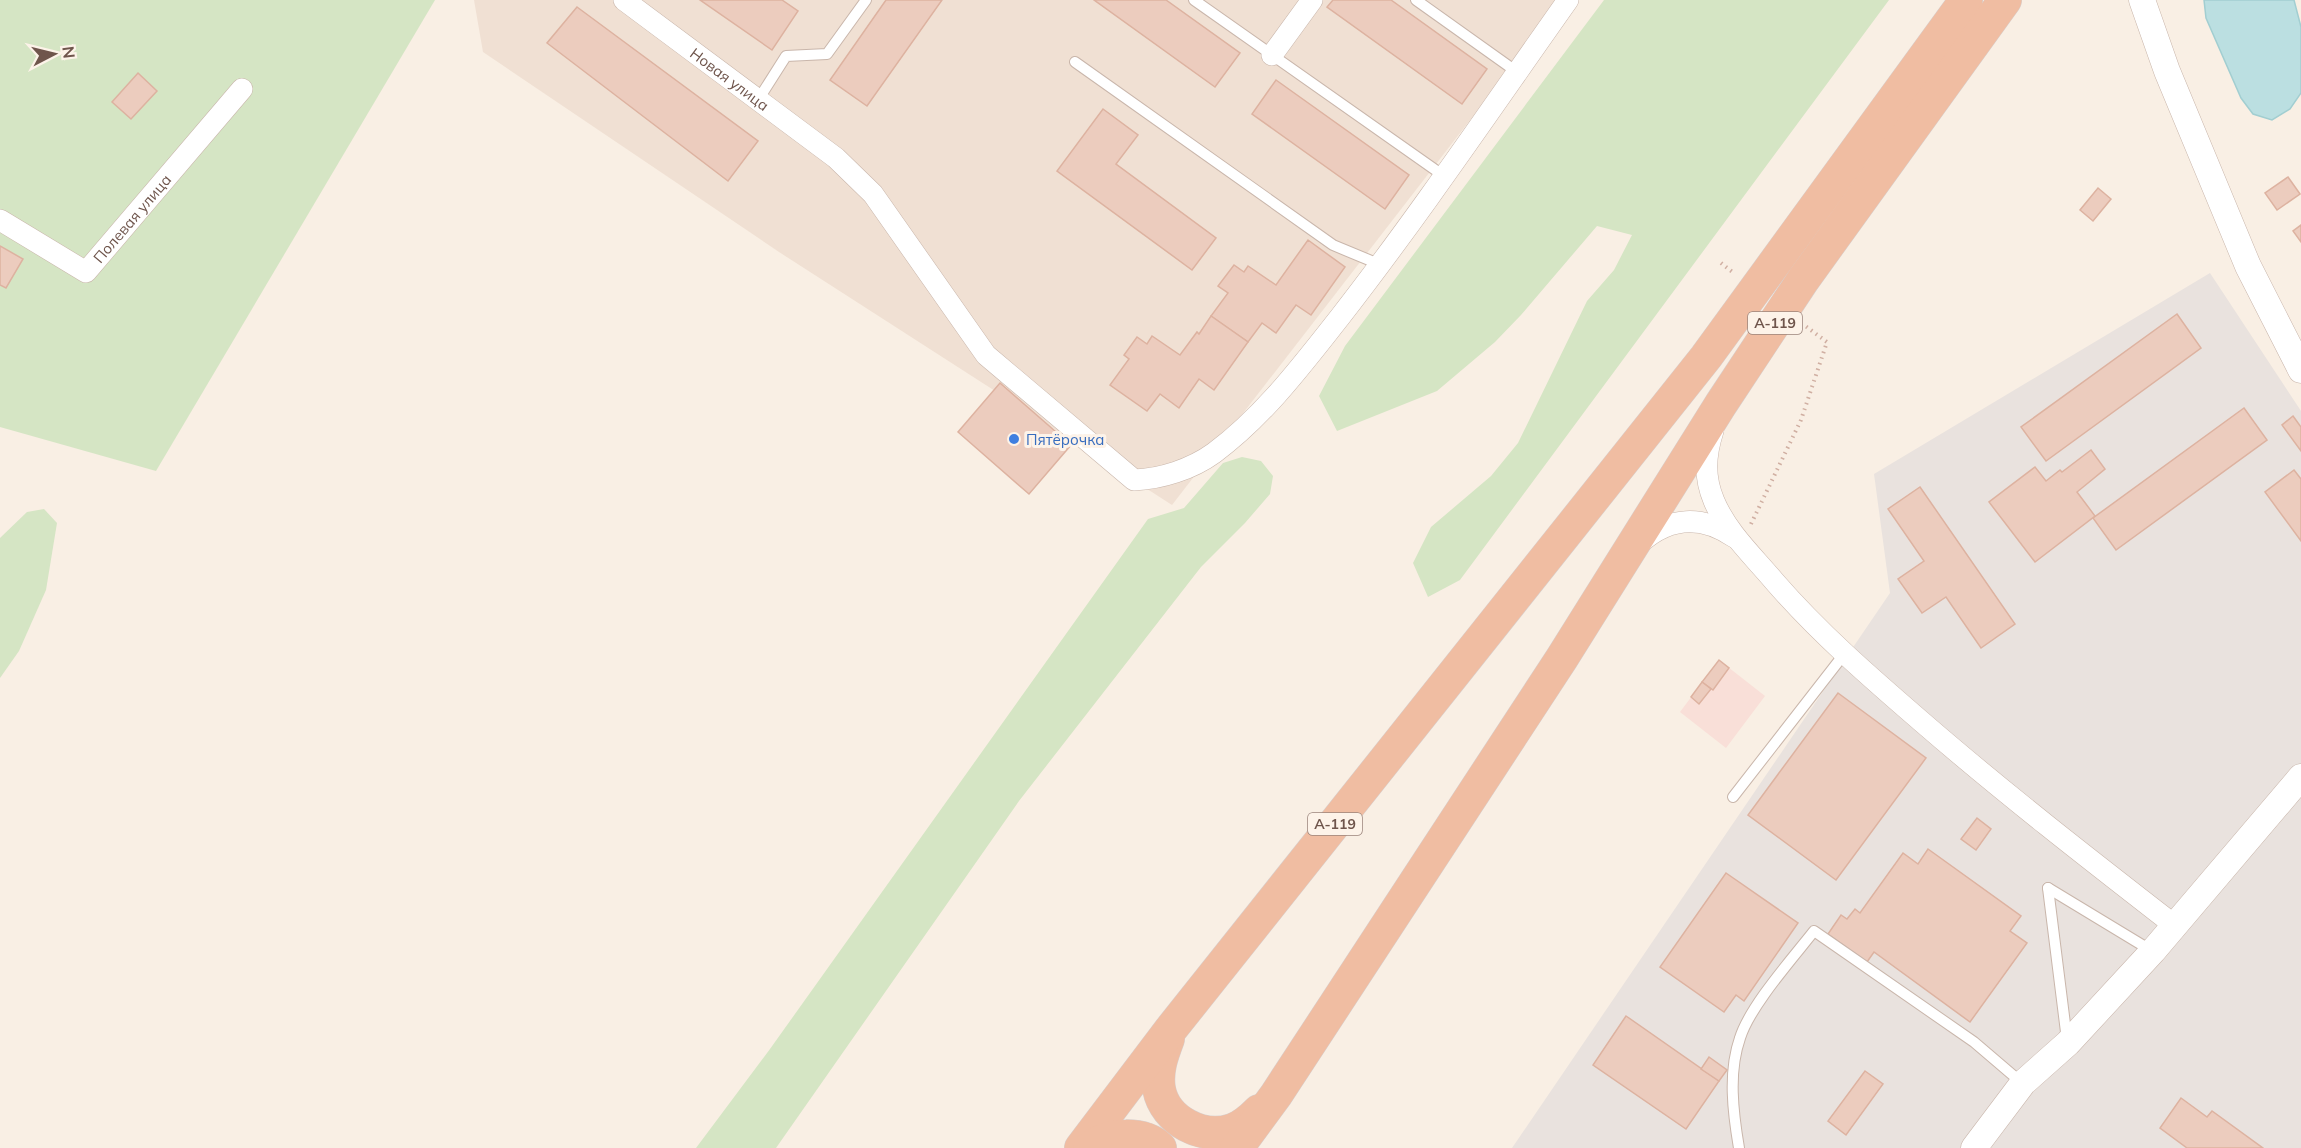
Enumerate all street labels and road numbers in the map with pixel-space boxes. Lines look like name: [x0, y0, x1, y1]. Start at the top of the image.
street label: Новая улица: [687, 43, 773, 114]
street label: Полевая улица: [89, 170, 175, 267]
road number: А-119: [1748, 312, 1802, 334]
road number: А-119: [1308, 813, 1362, 835]

